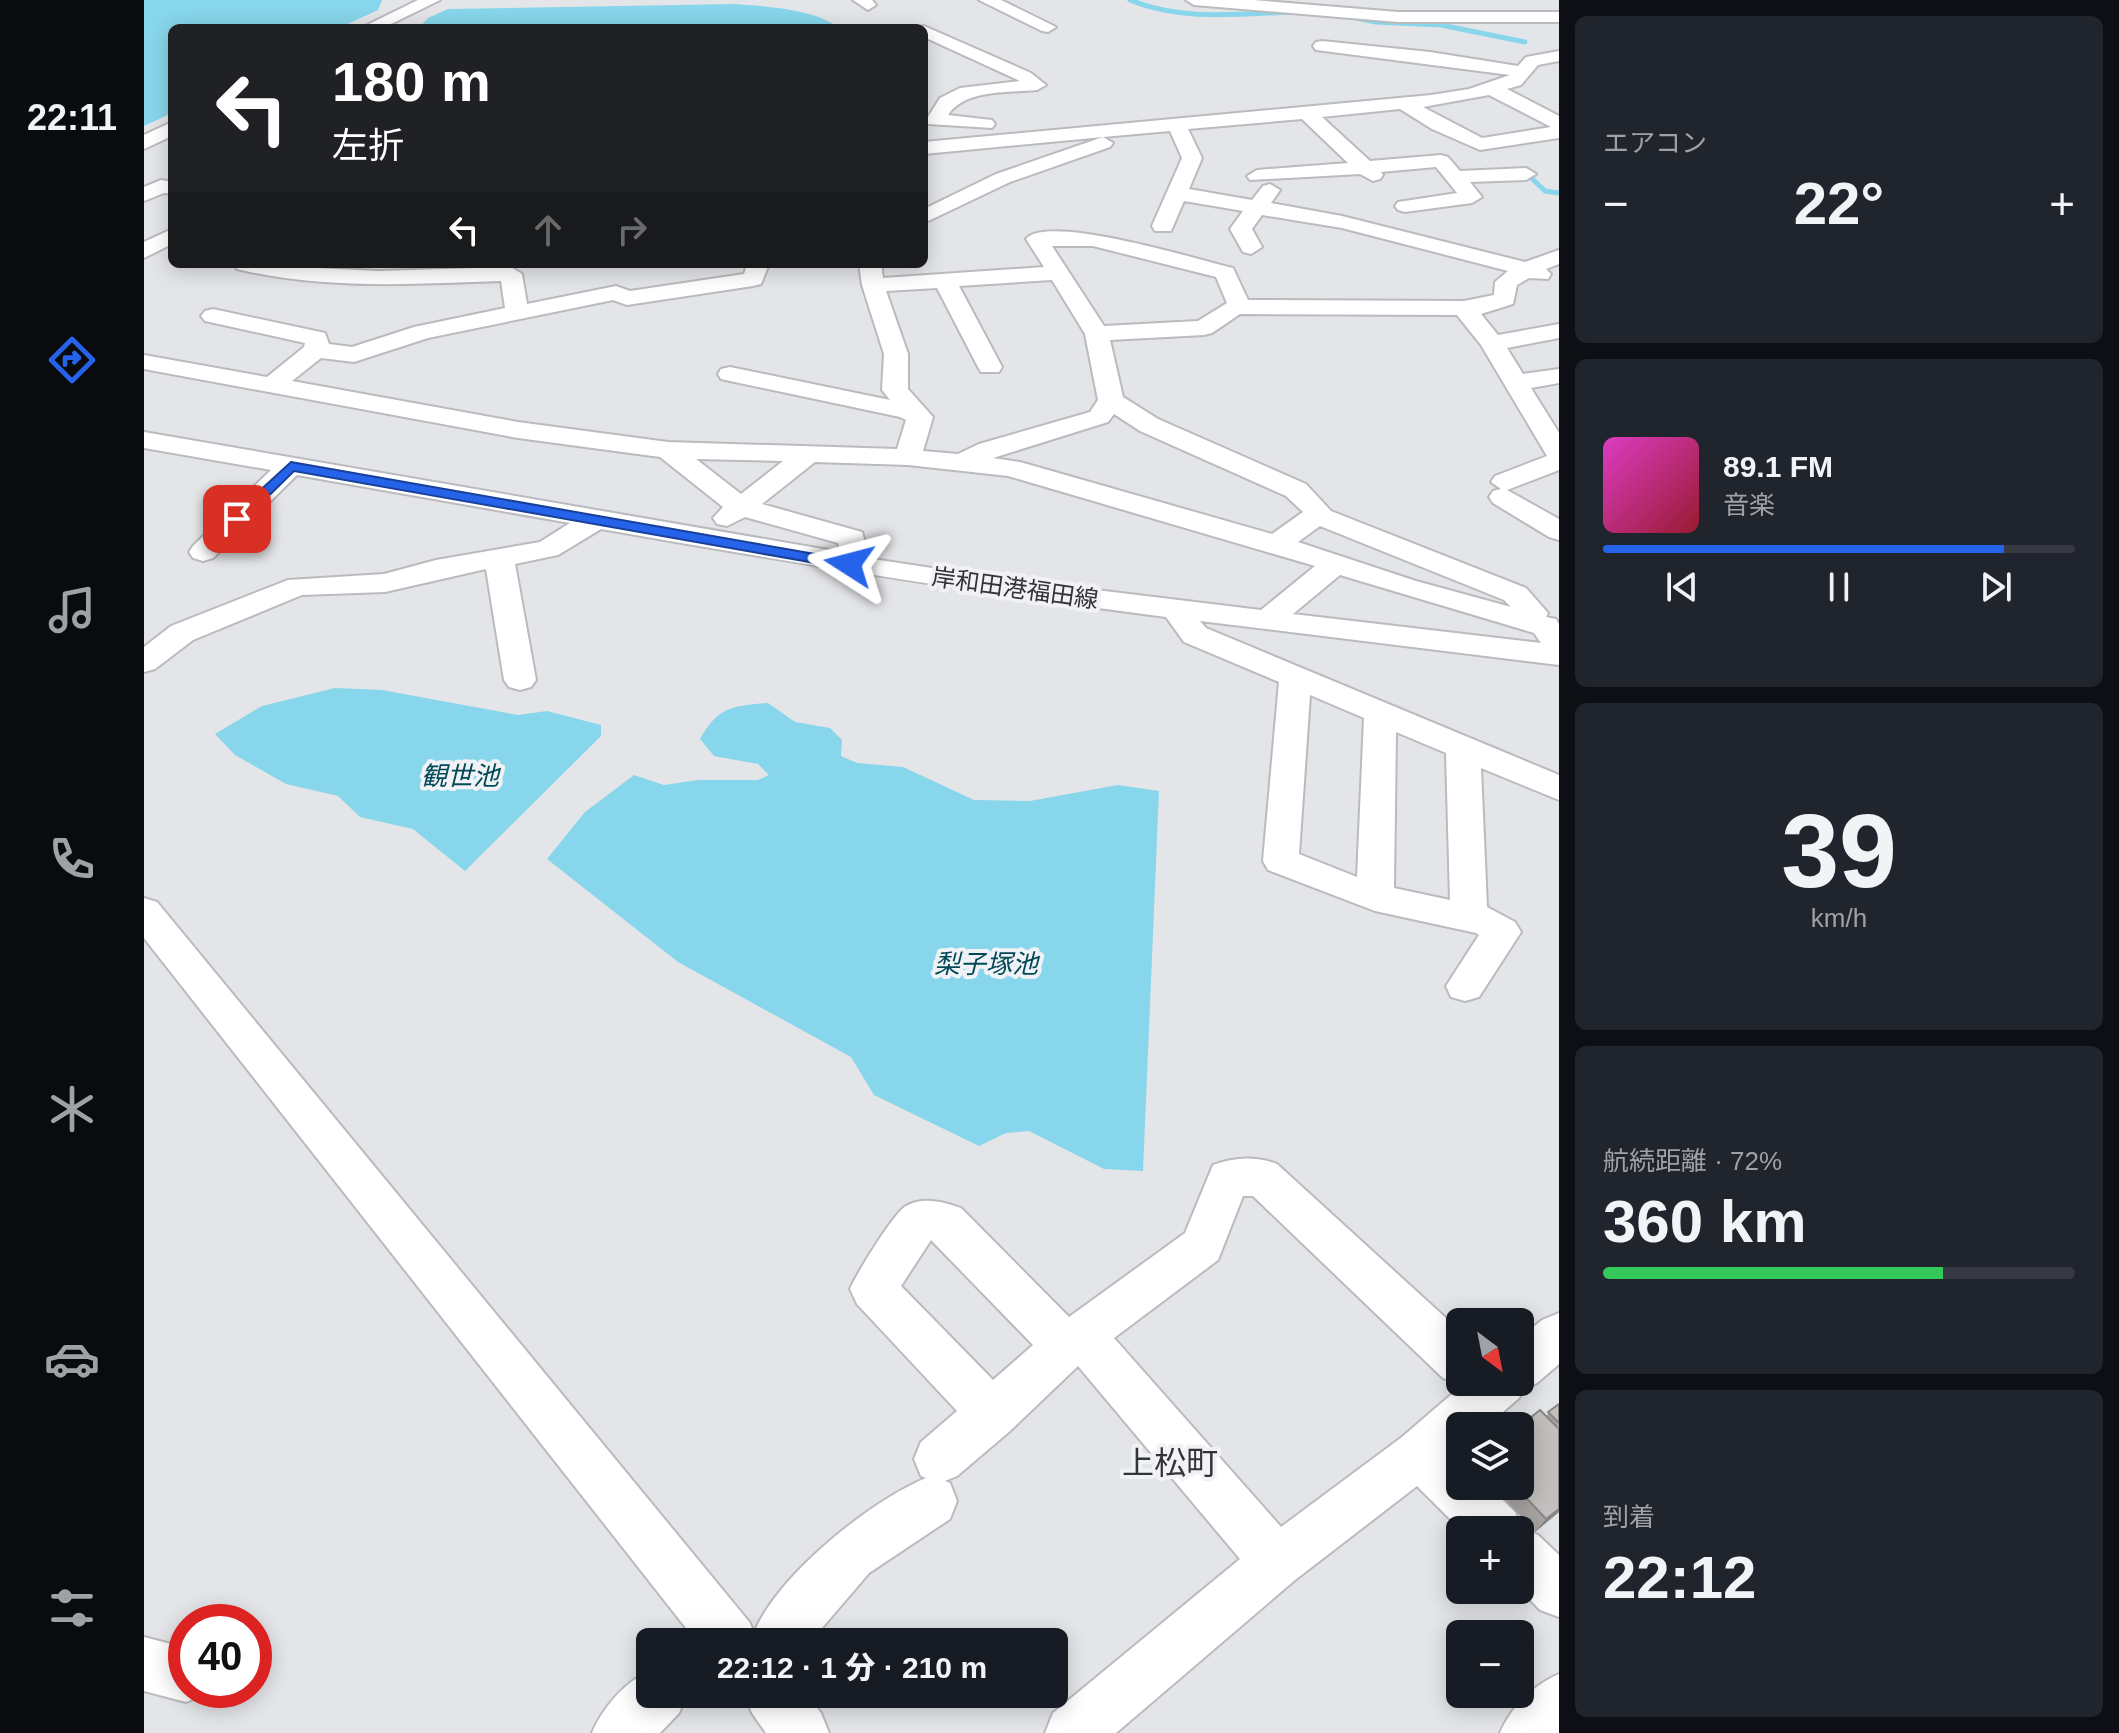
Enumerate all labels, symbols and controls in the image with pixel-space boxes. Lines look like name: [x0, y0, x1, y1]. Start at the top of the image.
text: 180 m: [332, 50, 491, 113]
icon: left: [200, 56, 304, 160]
text: 22:11: [27, 97, 117, 138]
text: 左折: [332, 125, 404, 166]
text: エアコン: [1603, 128, 1707, 158]
text: 22°: [1794, 170, 1884, 237]
text: −: [1603, 179, 1629, 228]
text: +: [2049, 179, 2075, 228]
icon: left: [442, 208, 486, 252]
icon: ahead: [526, 208, 570, 252]
icon: right: [610, 208, 654, 252]
icon: directions: [44, 332, 100, 388]
text: 89.1 FM: [1723, 450, 1833, 483]
pin: [203, 485, 271, 553]
text: 音楽: [1723, 490, 1775, 520]
icon: arrive: [215, 497, 259, 541]
position arrow: [807, 522, 891, 606]
street label: 岸和田港福田線: [930, 563, 1100, 613]
icon: previous: [1660, 565, 1704, 609]
icon: pause: [1817, 565, 1861, 609]
icon: next: [1974, 565, 2018, 609]
icon: music: [44, 582, 100, 638]
water label: 観世池: [421, 761, 502, 791]
text: 39: [1781, 793, 1897, 909]
icon: phone: [44, 831, 100, 887]
text: km/h: [1811, 903, 1867, 933]
water label: 梨子塚池: [934, 949, 1041, 979]
icon: climate: [44, 1081, 100, 1137]
text: 航続距離 · 72%: [1603, 1146, 1782, 1176]
text: 360 km: [1603, 1188, 1807, 1255]
north arrow: [1446, 1308, 1534, 1396]
map controls: [1446, 1308, 1534, 1708]
icon: car: [44, 1331, 100, 1387]
button: layers: [1446, 1412, 1534, 1500]
district label: 上松町: [1122, 1445, 1218, 1481]
text: 到着: [1603, 1502, 1655, 1532]
button: +: [1446, 1516, 1534, 1604]
text: 22:12: [1603, 1544, 1756, 1611]
icon: filters: [44, 1580, 100, 1636]
speed limit sign: 40: [168, 1604, 272, 1708]
button: −: [1446, 1620, 1534, 1708]
text: 22:12 · 1 分 · 210 m: [717, 1651, 987, 1684]

